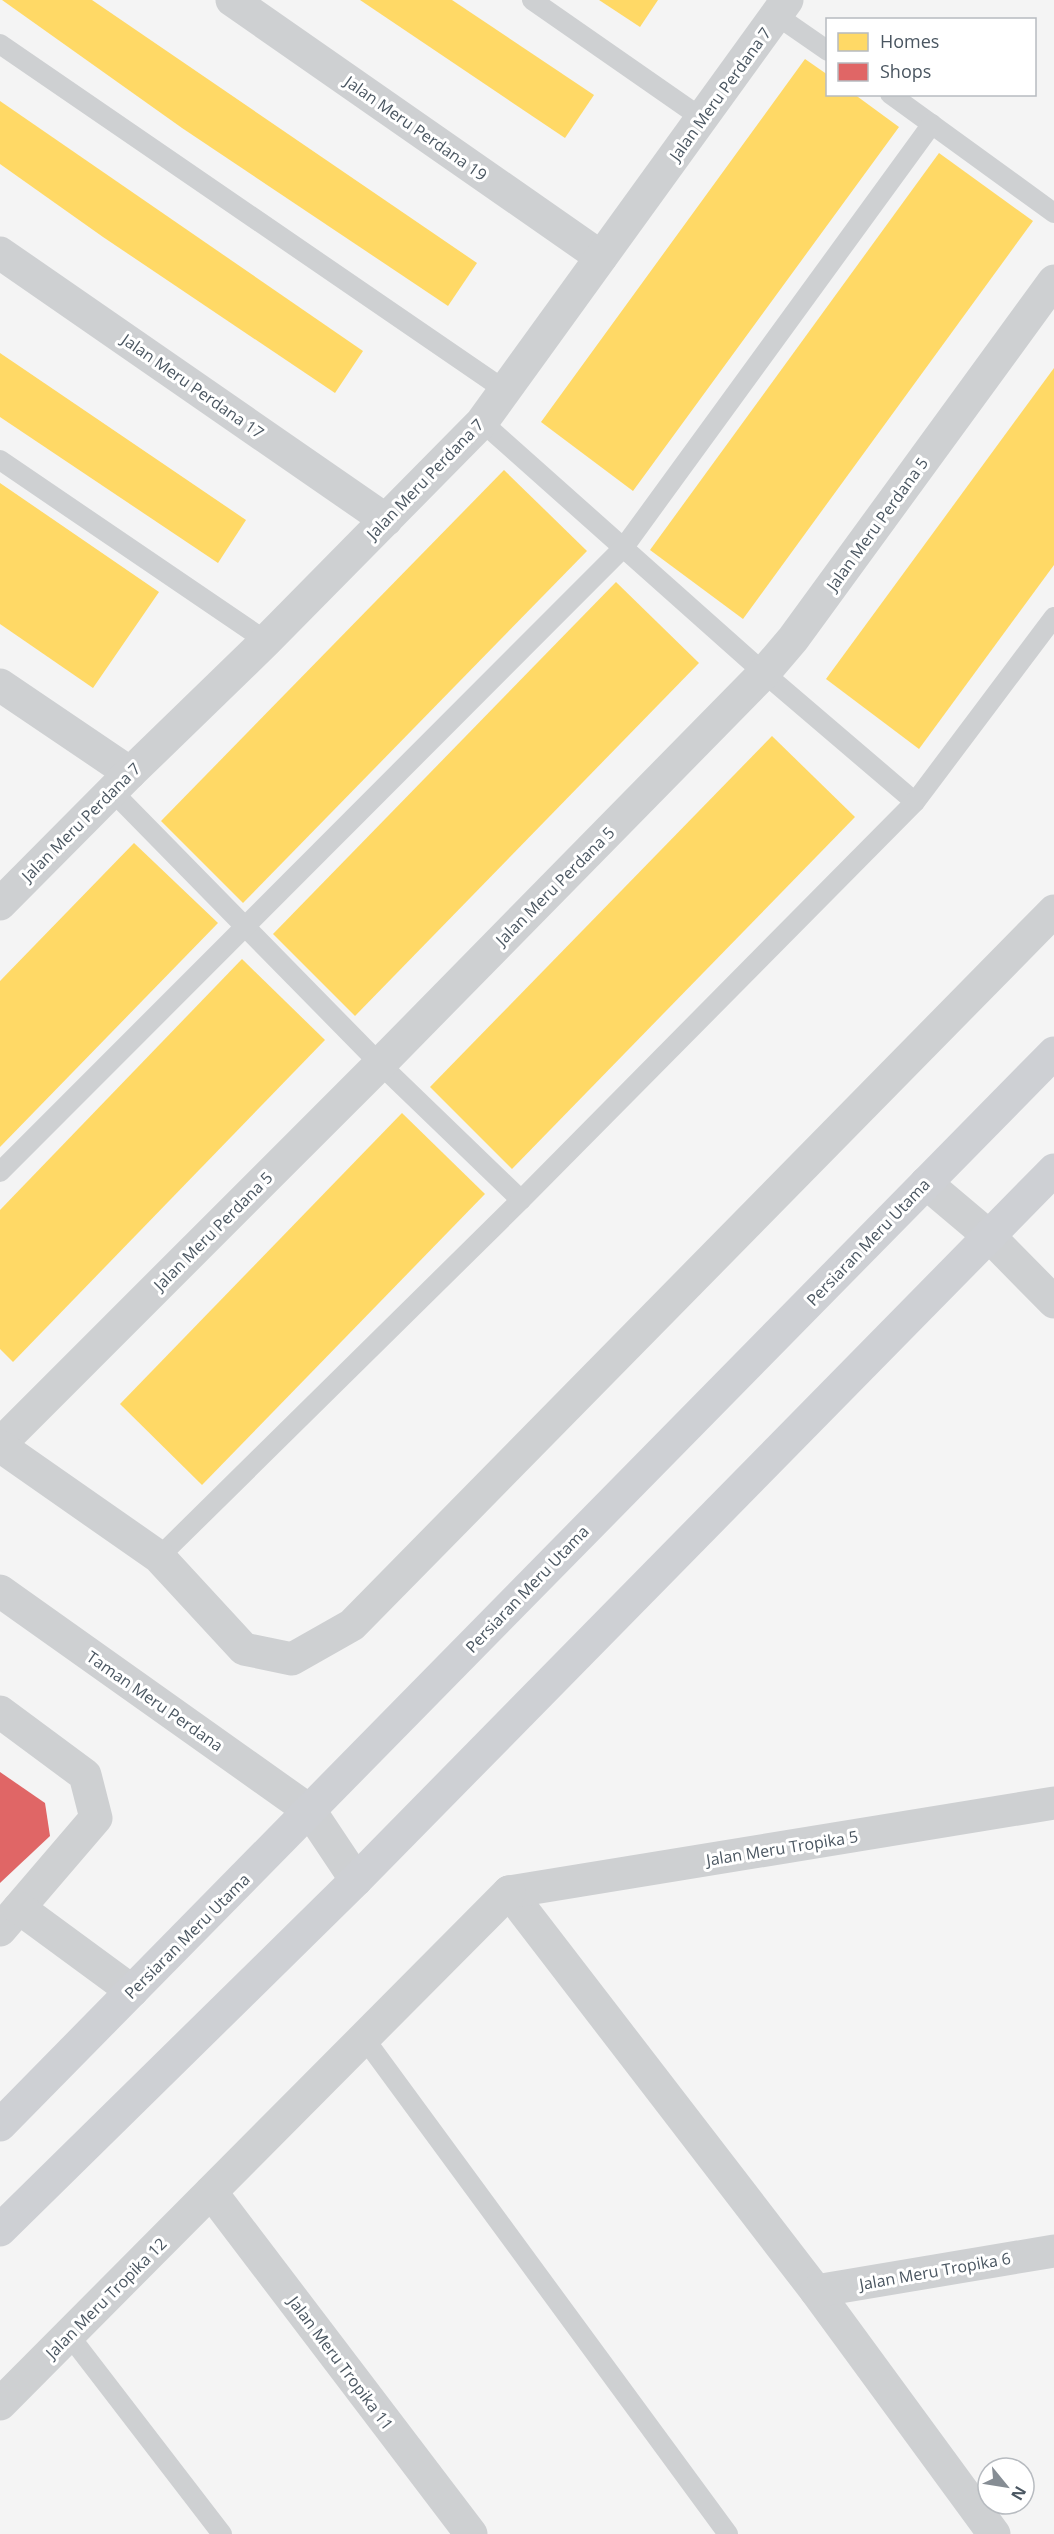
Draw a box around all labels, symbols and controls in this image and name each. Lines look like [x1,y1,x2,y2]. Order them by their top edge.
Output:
legend [826,18,1036,96]
street label: Jalan Meru Perdana 7 [663,23,776,167]
text: Homes [880,29,939,53]
text: Shops [880,59,931,83]
street label: Jalan Meru Perdana 19 [339,69,492,185]
street label: Jalan Meru Perdana 17 [116,327,269,443]
street label: Jalan Meru Perdana 7 [360,414,488,546]
street label: Jalan Meru Perdana 5 [820,453,933,597]
street label: Jalan Meru Perdana 7 [15,758,145,888]
street label: Jalan Meru Perdana 5 [489,822,619,952]
street label: Jalan Meru Perdana 5 [147,1167,277,1297]
street label: Persiaran Meru Utama [801,1174,935,1310]
street label: Persiaran Meru Utama [460,1521,594,1657]
street label: Taman Meru Perdana [82,1646,228,1756]
street label: Jalan Meru Tropika 5 [703,1825,859,1871]
street label: Persiaran Meru Utama [119,1868,255,2004]
street label: Jalan Meru Tropika 12 [39,2233,171,2365]
street label: Jalan Meru Tropika 6 [856,2247,1012,2295]
street label: Jalan Meru Tropika 11 [282,2290,399,2435]
north arrow [976,2456,1036,2516]
text: N [1006,2482,1032,2505]

